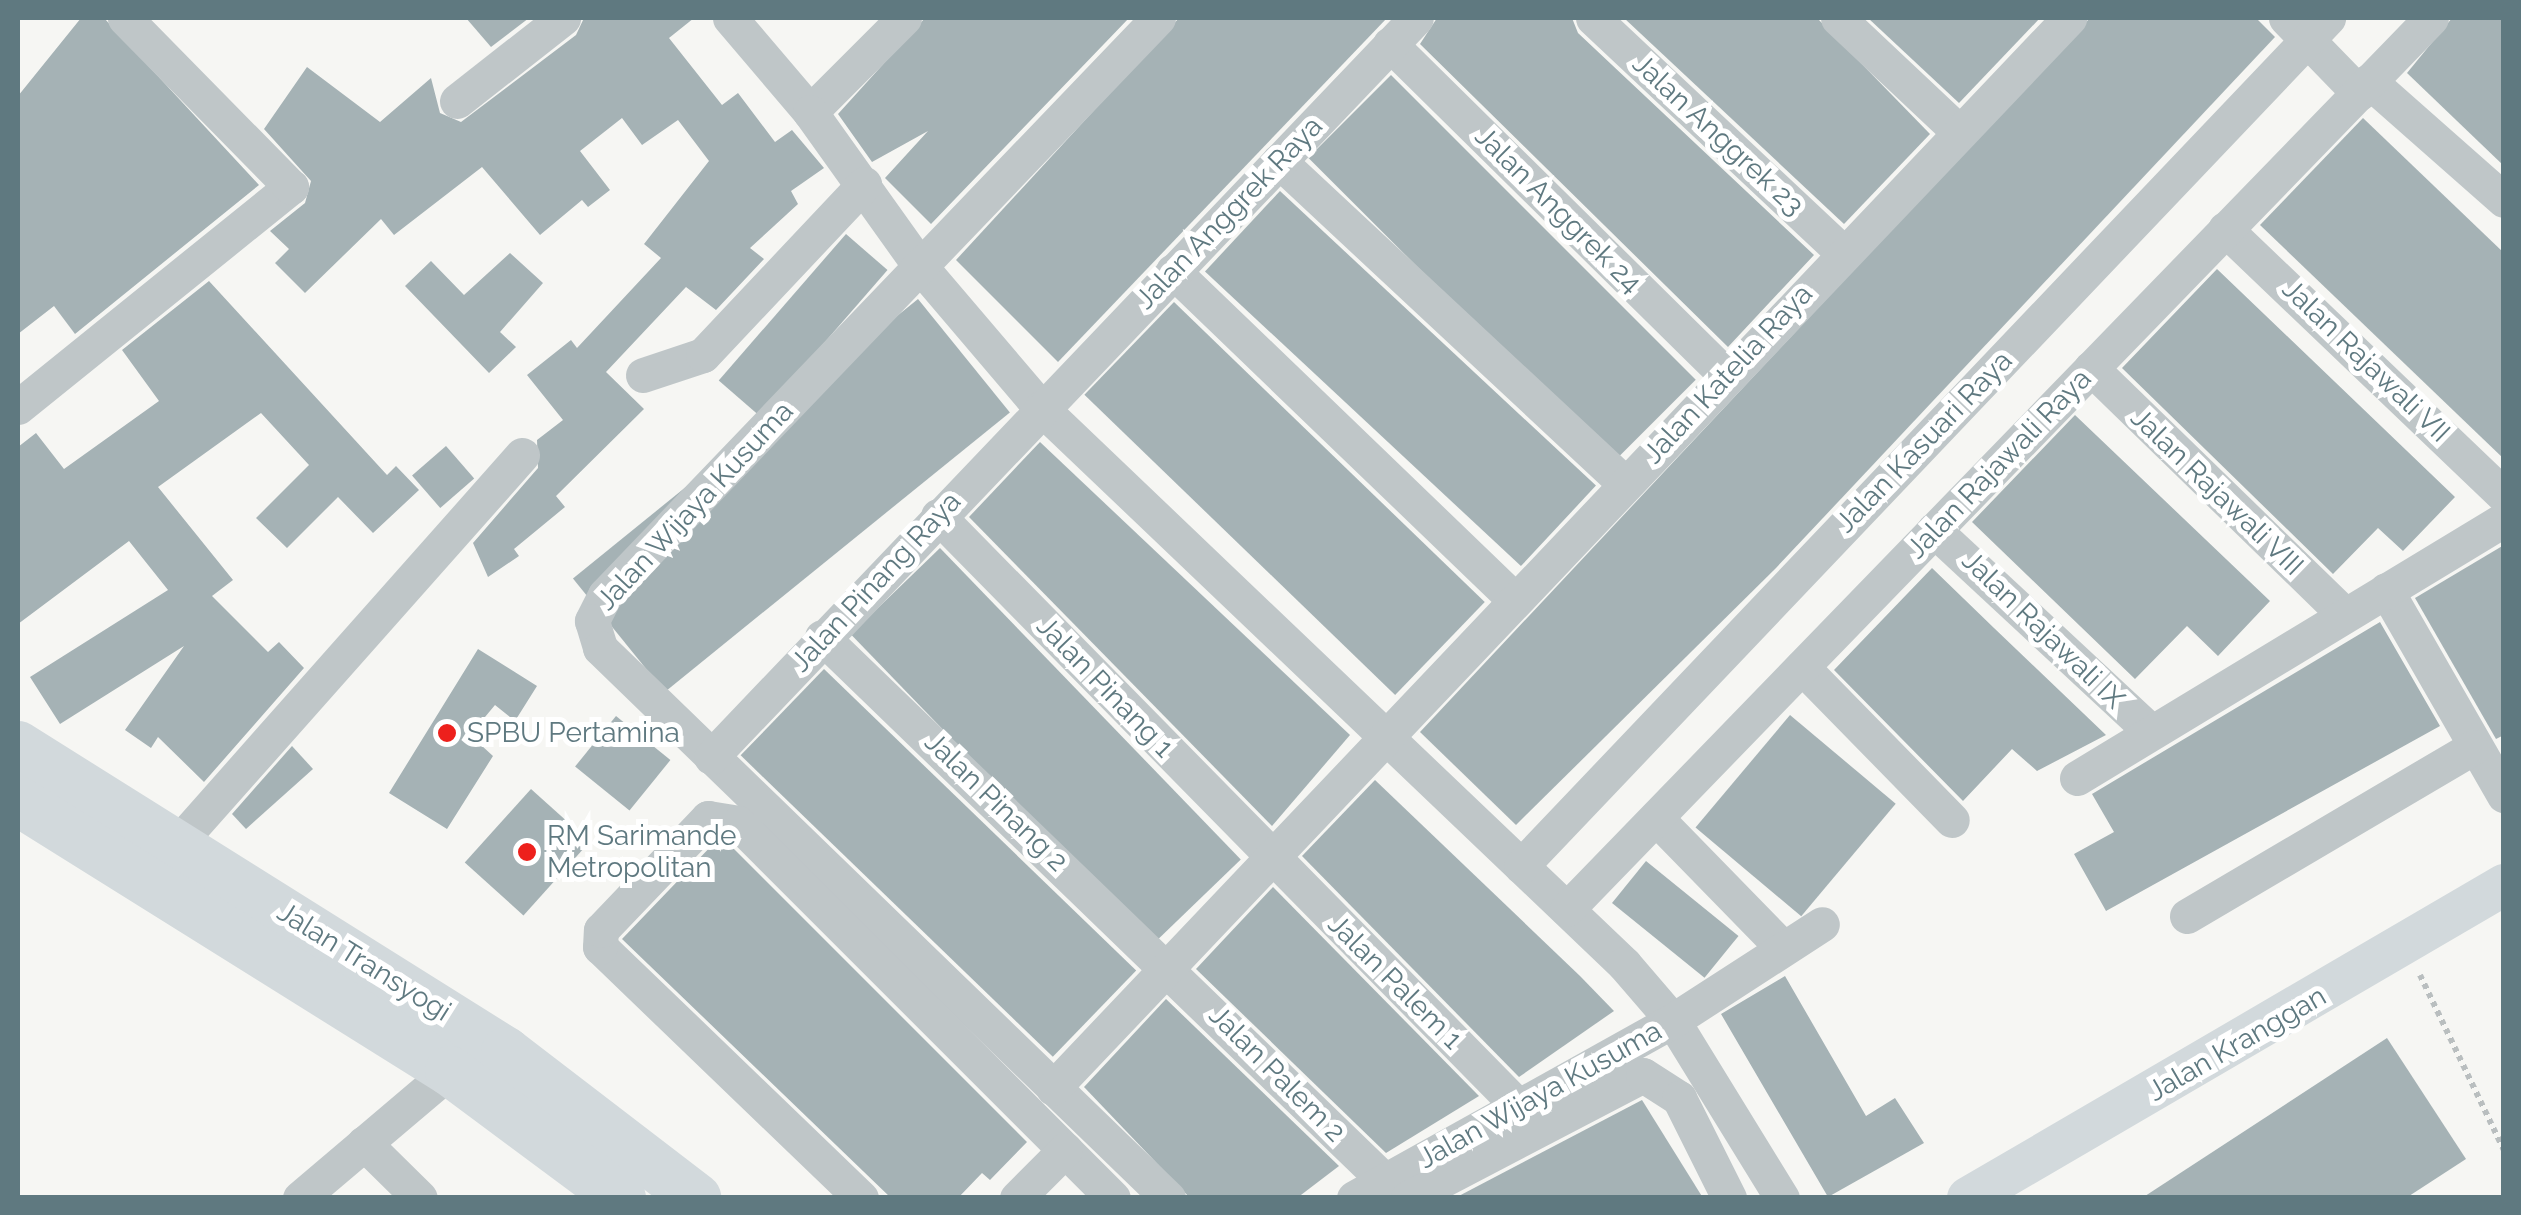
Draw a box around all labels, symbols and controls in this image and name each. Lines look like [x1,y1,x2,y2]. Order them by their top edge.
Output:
street label: Jalan Anggrek 23 [1625,47,1811,223]
street label: Jalan Anggrek Raya [1128,109,1330,317]
street label: Jalan Anggrek 24 [1468,120,1648,300]
street label: Jalan Rajawali VII [2275,272,2457,450]
street label: Jalan Katelia Raya [1636,277,1820,471]
street label: Jalan Kasuari Raya [1829,344,2019,540]
street label: Jalan Rajawali Raya [1900,362,2098,566]
street label: Jalan Wijaya Kusuma [589,394,801,618]
street label: Jalan Rajawali VIII [2123,401,2311,583]
street label: Jalan Pinang Raya [784,485,968,679]
street label: Jalan Rajawali IX [1955,544,2131,716]
street label: Jalan Pinang 1 [1029,610,1181,764]
place label: SPBU Pertamina [467,716,680,750]
marker: SPBU Pertamina [436,722,458,744]
street label: Jalan Pinang 2 [918,726,1074,878]
place label: RM Sarimande Metropolitan [547,819,736,885]
marker: RM Sarimande Metropolitan [516,841,538,863]
street label: Jalan Transyogi [271,895,457,1029]
street label: Jalan Palem 1 [1321,908,1469,1056]
street label: Jalan Kranggan [2142,979,2332,1109]
street label: Jalan Palem 2 [1202,999,1352,1149]
street label: Jalan Wijaya Kusuma [1412,1014,1668,1176]

